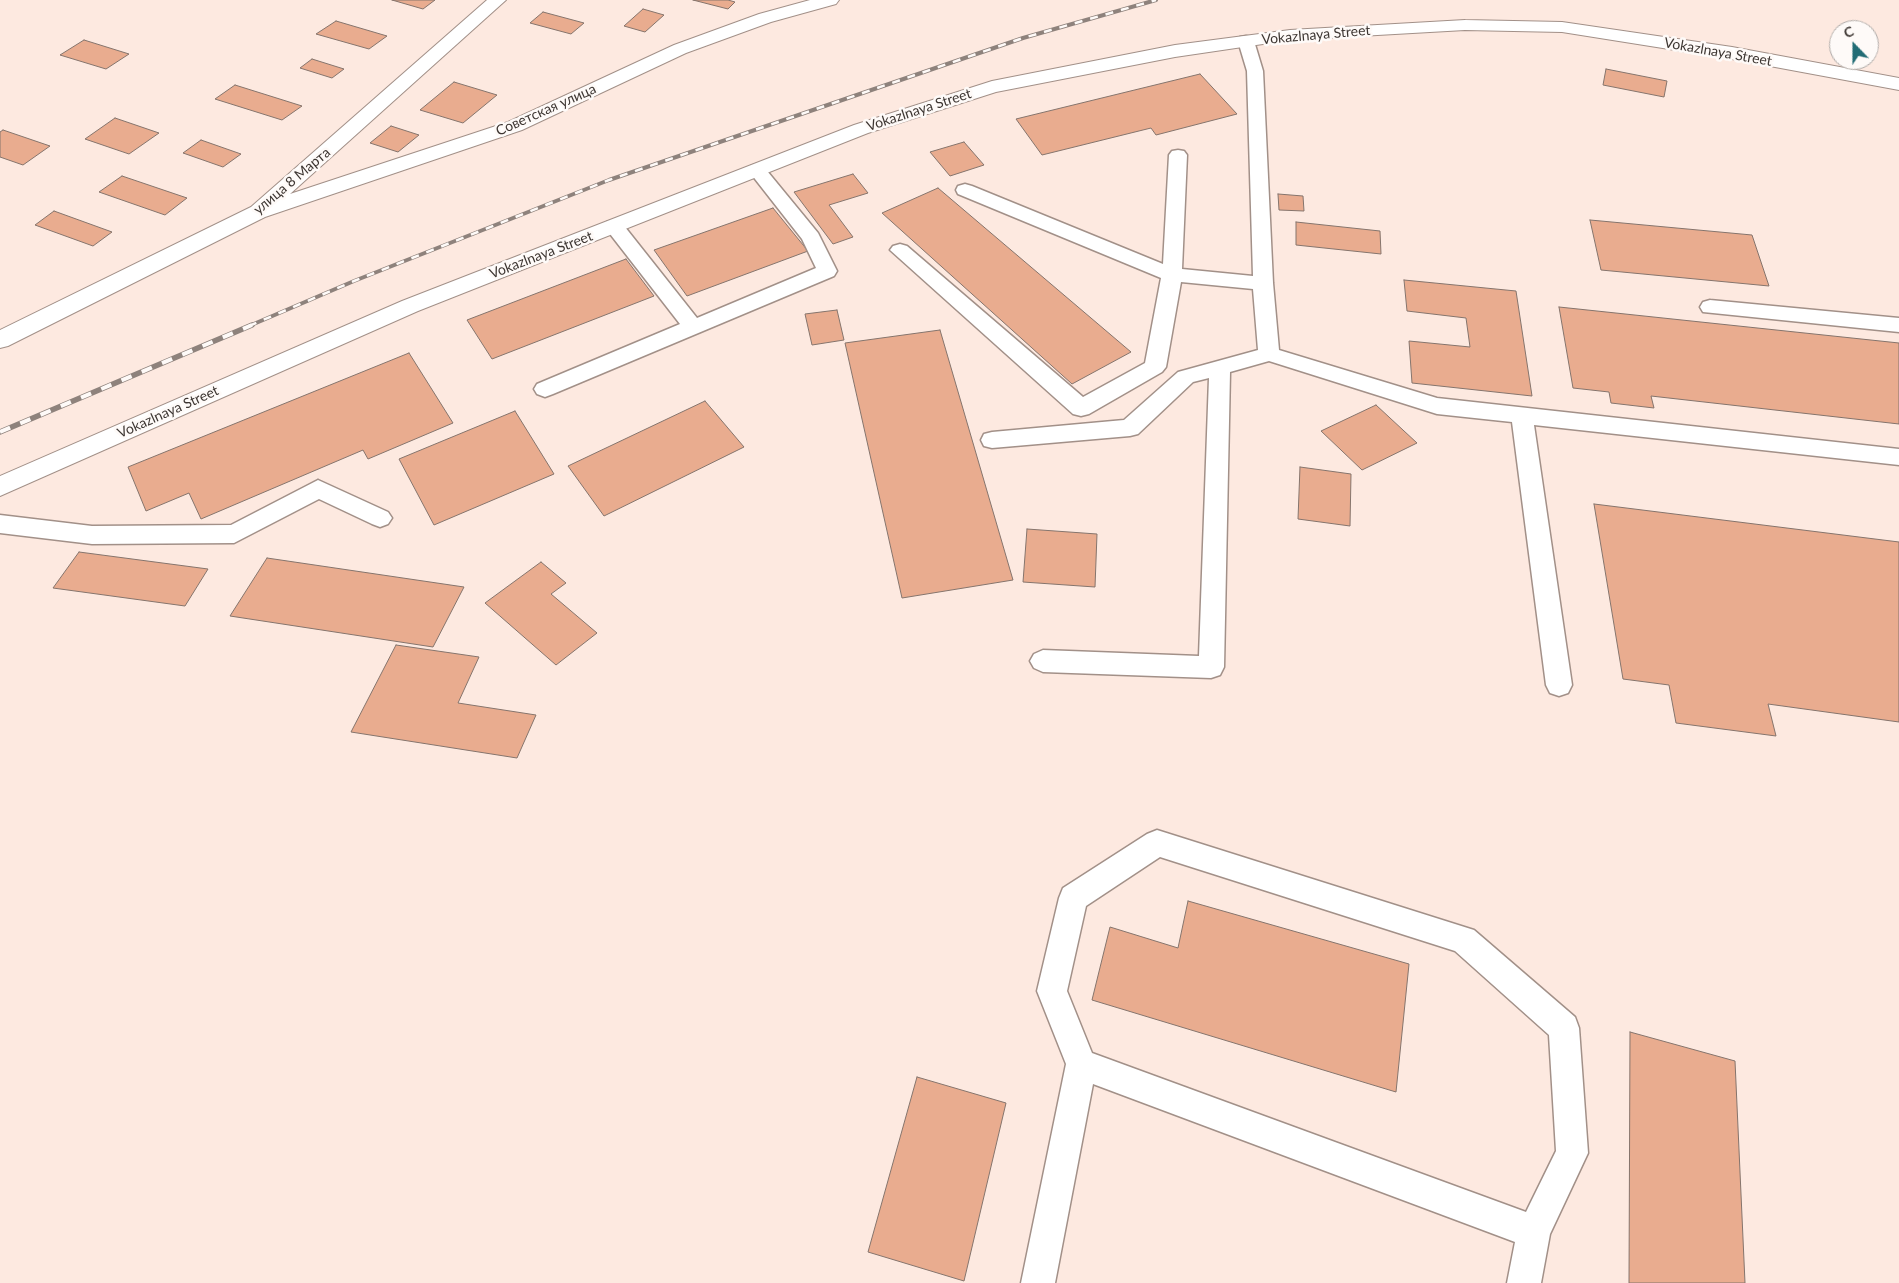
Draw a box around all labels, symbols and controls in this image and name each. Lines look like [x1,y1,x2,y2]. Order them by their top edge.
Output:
north arrow [1829,20,1879,70]
street label: Vokazlnaya Street [1261,22,1371,48]
text: С [1841,22,1856,41]
street label: Vokazlnaya Street [1663,34,1773,70]
street label: Советская улица [493,80,599,140]
street label: Vokazlnaya Street [864,85,974,135]
street label: улица 8 Марта [250,144,334,218]
street label: Vokazlnaya Street [487,228,595,282]
street label: Vokazlnaya Street [115,382,221,442]

